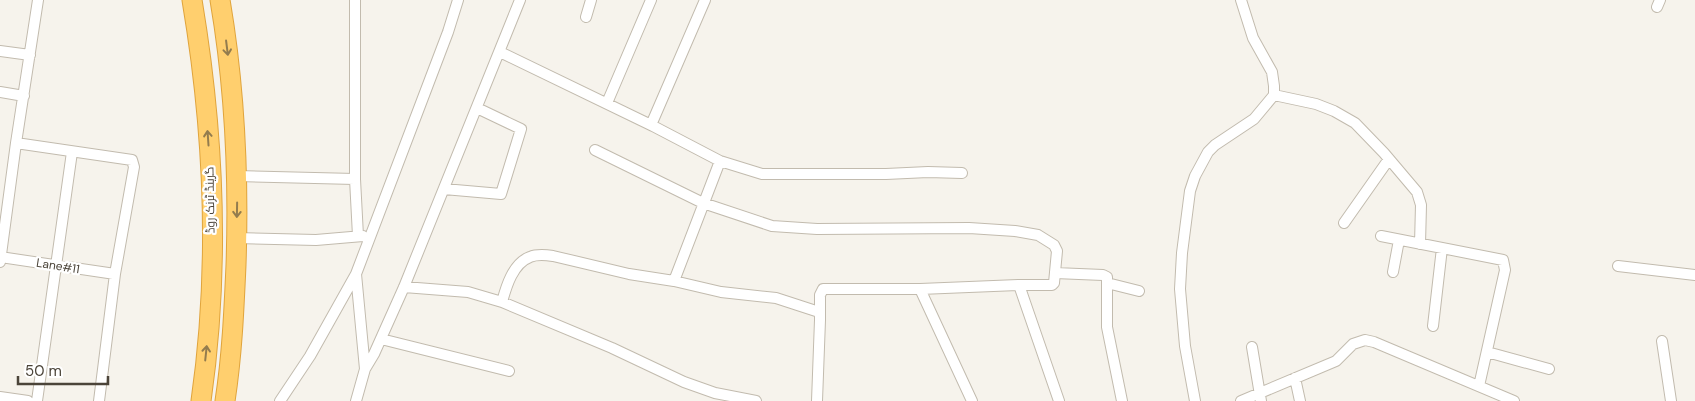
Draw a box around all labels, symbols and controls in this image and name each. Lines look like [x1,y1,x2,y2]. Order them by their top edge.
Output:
one-way arrow [222,40,232,56]
one-way arrow [203,130,212,146]
street label: گرینڈ ٹرنک روڈ [201,167,219,233]
one-way arrow [232,202,242,218]
street label: Lane#11 [35,255,81,277]
one-way arrow [201,345,211,361]
scale bar [18,354,108,386]
text: 50 m [25,361,62,381]

